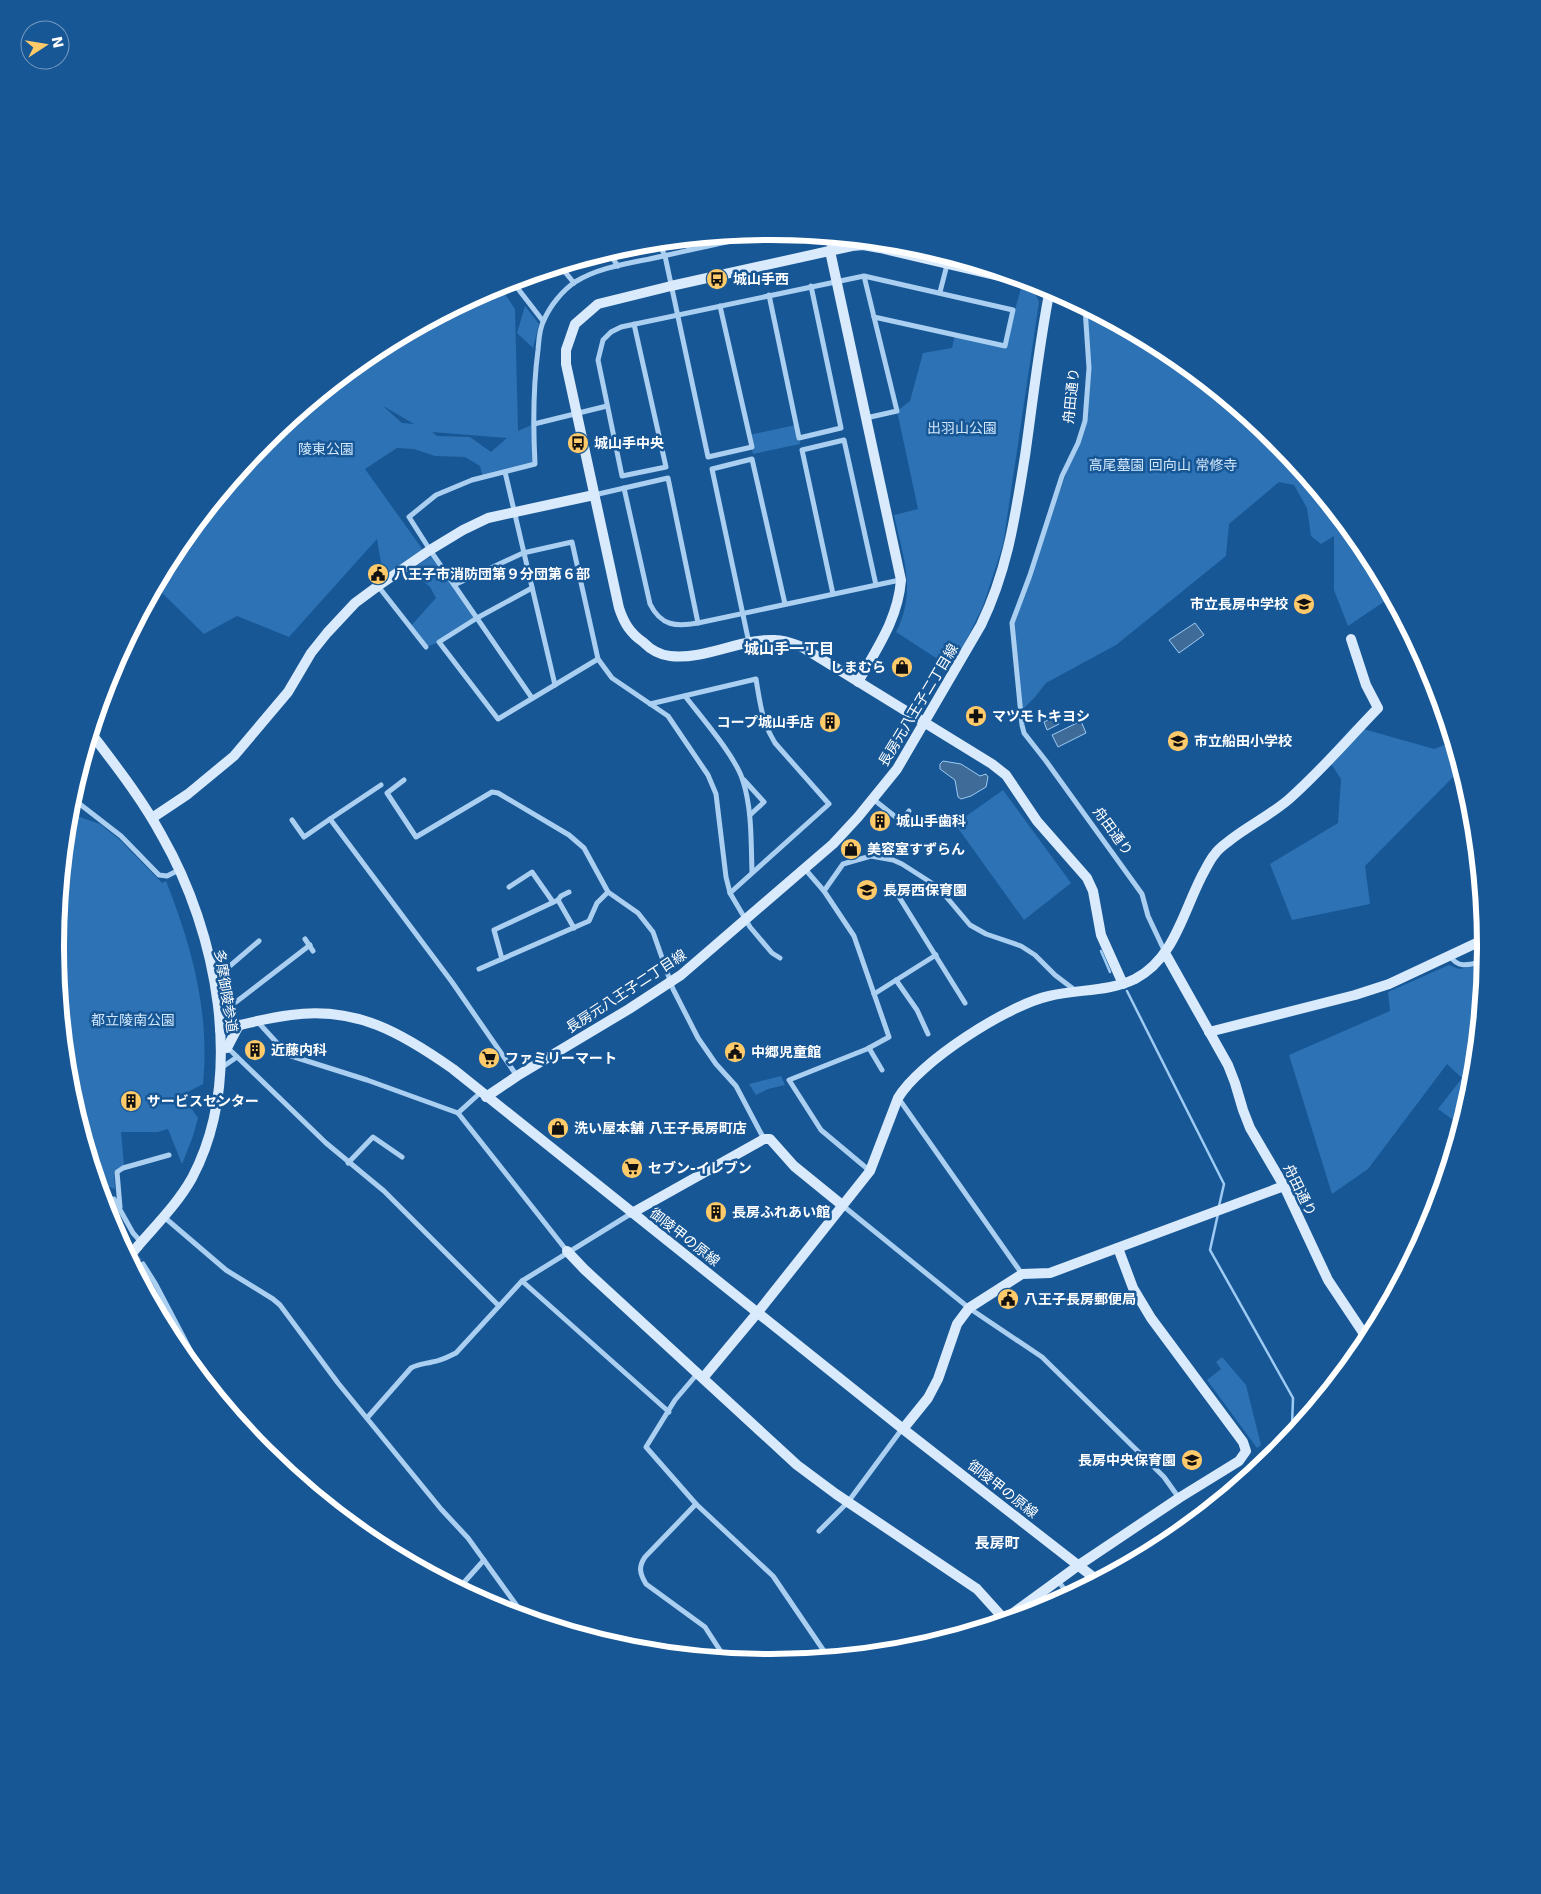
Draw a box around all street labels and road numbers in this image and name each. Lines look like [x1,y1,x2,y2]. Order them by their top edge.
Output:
street label: 舟田通り [1060,367,1082,425]
street label: 長房元八王子二丁目線 [875,641,961,769]
street label: 舟田通り [1090,804,1136,858]
street label: 長房元八王子二丁目線 [563,946,689,1036]
street label: 多摩御陵参道 [212,948,240,1034]
street label: 舟田通り [1281,1161,1319,1219]
street label: 御陵甲の原線 [647,1205,723,1269]
street label: 御陵甲の原線 [965,1457,1041,1521]

